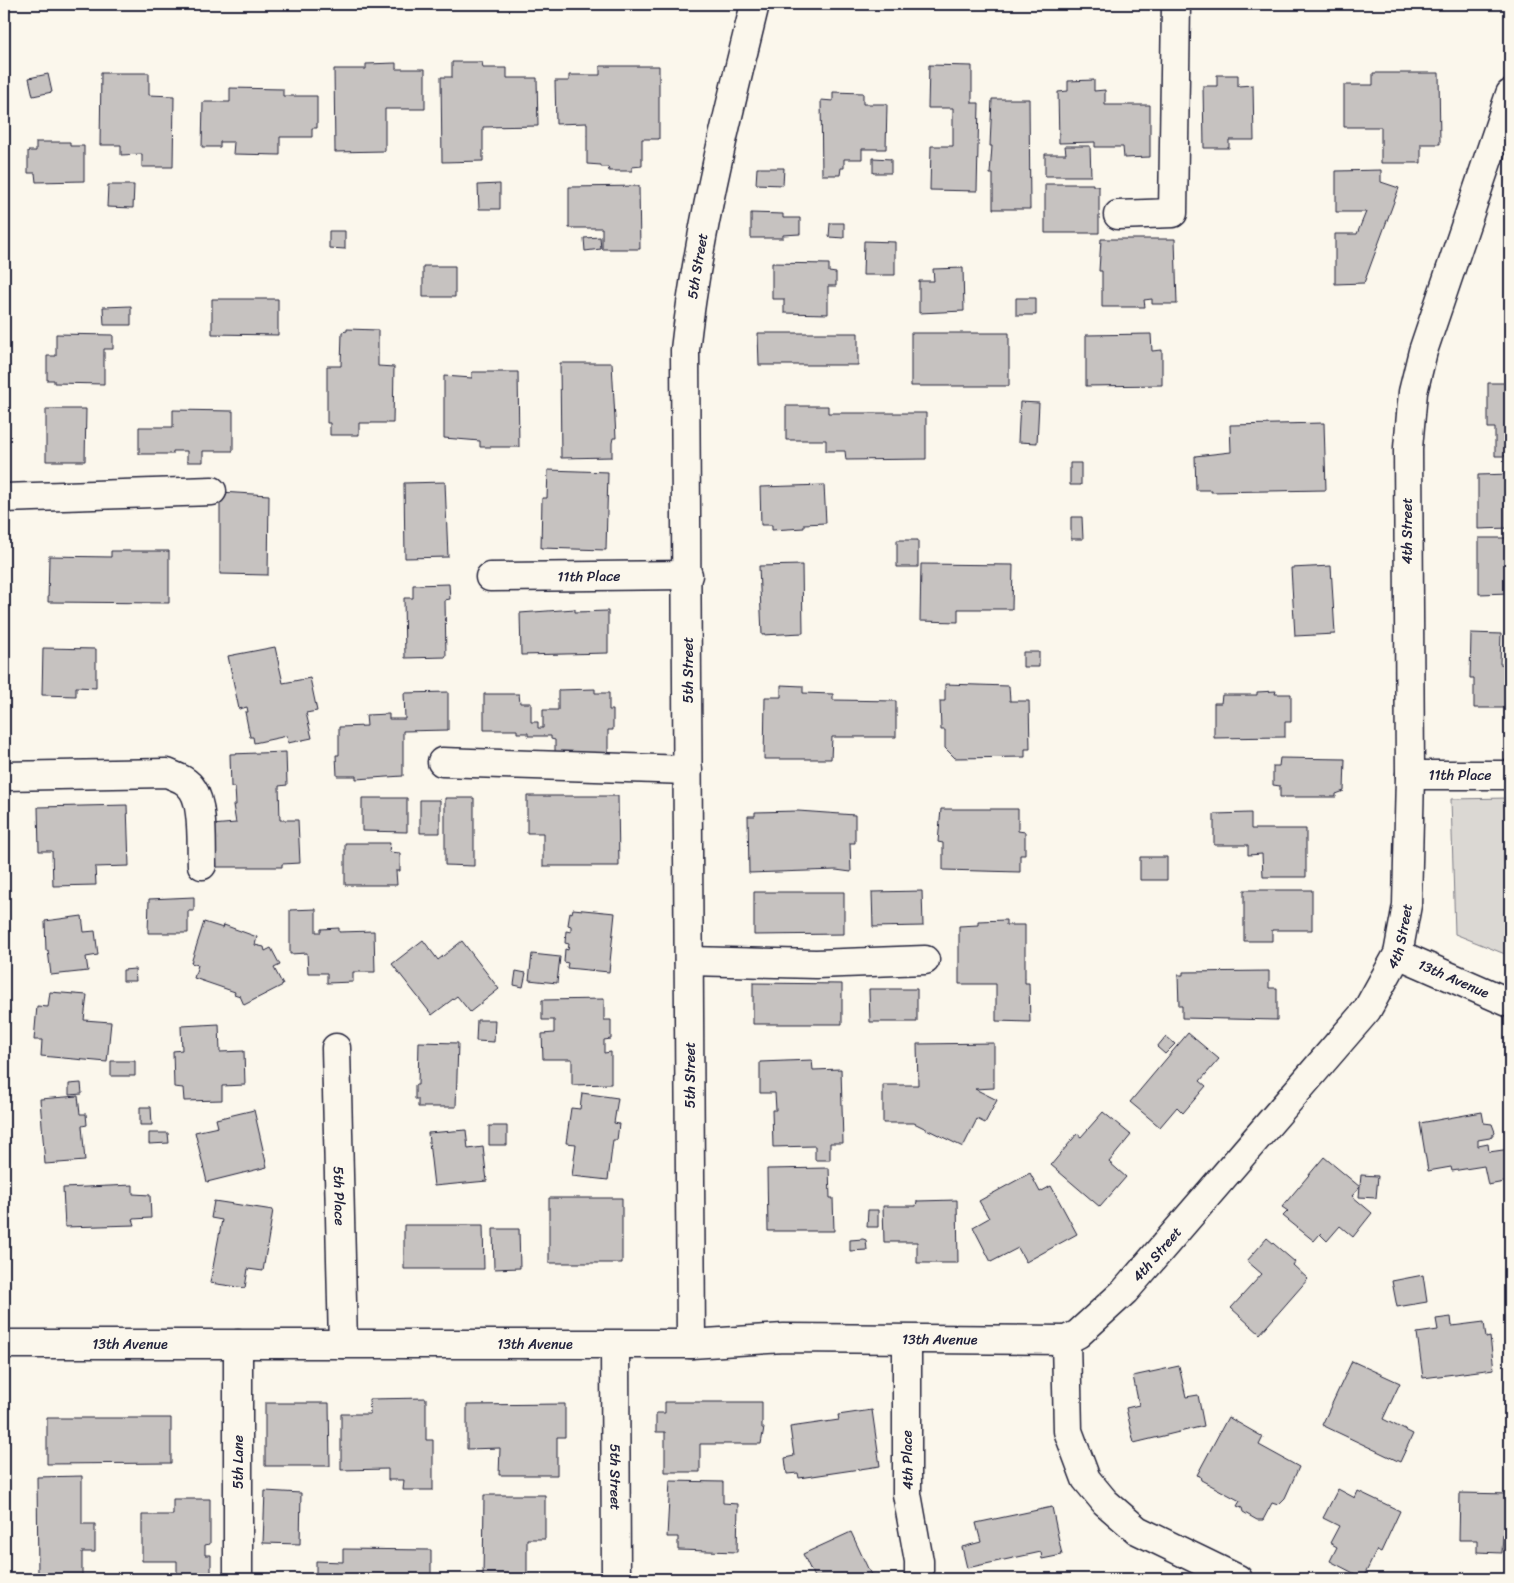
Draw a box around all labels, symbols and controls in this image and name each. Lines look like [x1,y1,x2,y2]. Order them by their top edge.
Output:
street label: 5th Street [680,231,716,301]
street label: 4th Street [1395,498,1420,564]
street label: 11th Place [557,564,621,589]
street label: 5th Street [676,637,701,703]
street label: 11th Place [1429,763,1491,788]
street label: 4th Street [1380,902,1420,974]
street label: 13th Avenue [1414,952,1494,1006]
street label: 5th Street [678,1042,703,1108]
street label: 5th Place [326,1166,352,1226]
street label: 4th Street [1126,1221,1188,1288]
street label: 13th Avenue [902,1327,978,1352]
street label: 13th Avenue [92,1332,168,1357]
street label: 13th Avenue [497,1332,573,1357]
street label: 4th Place [894,1430,921,1490]
street label: 5th Lane [226,1435,251,1489]
street label: 5th Street [602,1444,628,1510]

